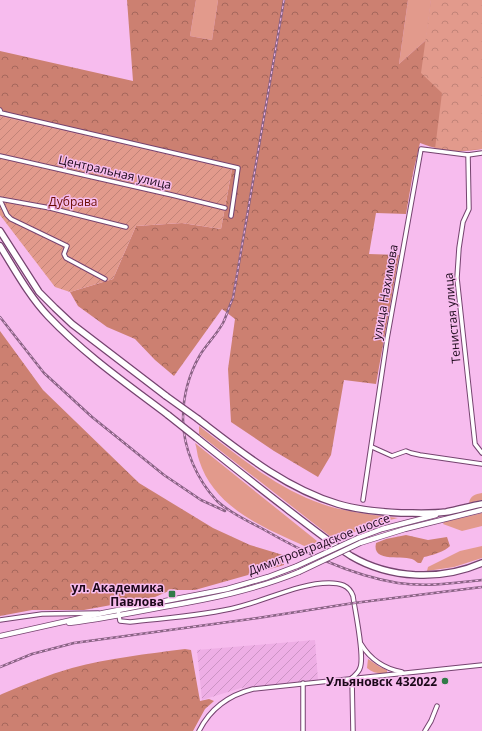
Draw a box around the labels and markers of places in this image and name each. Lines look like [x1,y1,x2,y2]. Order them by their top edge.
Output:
place label: ул. Академика Павлова [71,579,164,610]
marker: ул. Академика Павлова [167,589,177,599]
place label: Ульяновск 432022 [326,673,437,690]
marker: Ульяновск 432022 [440,676,450,686]

